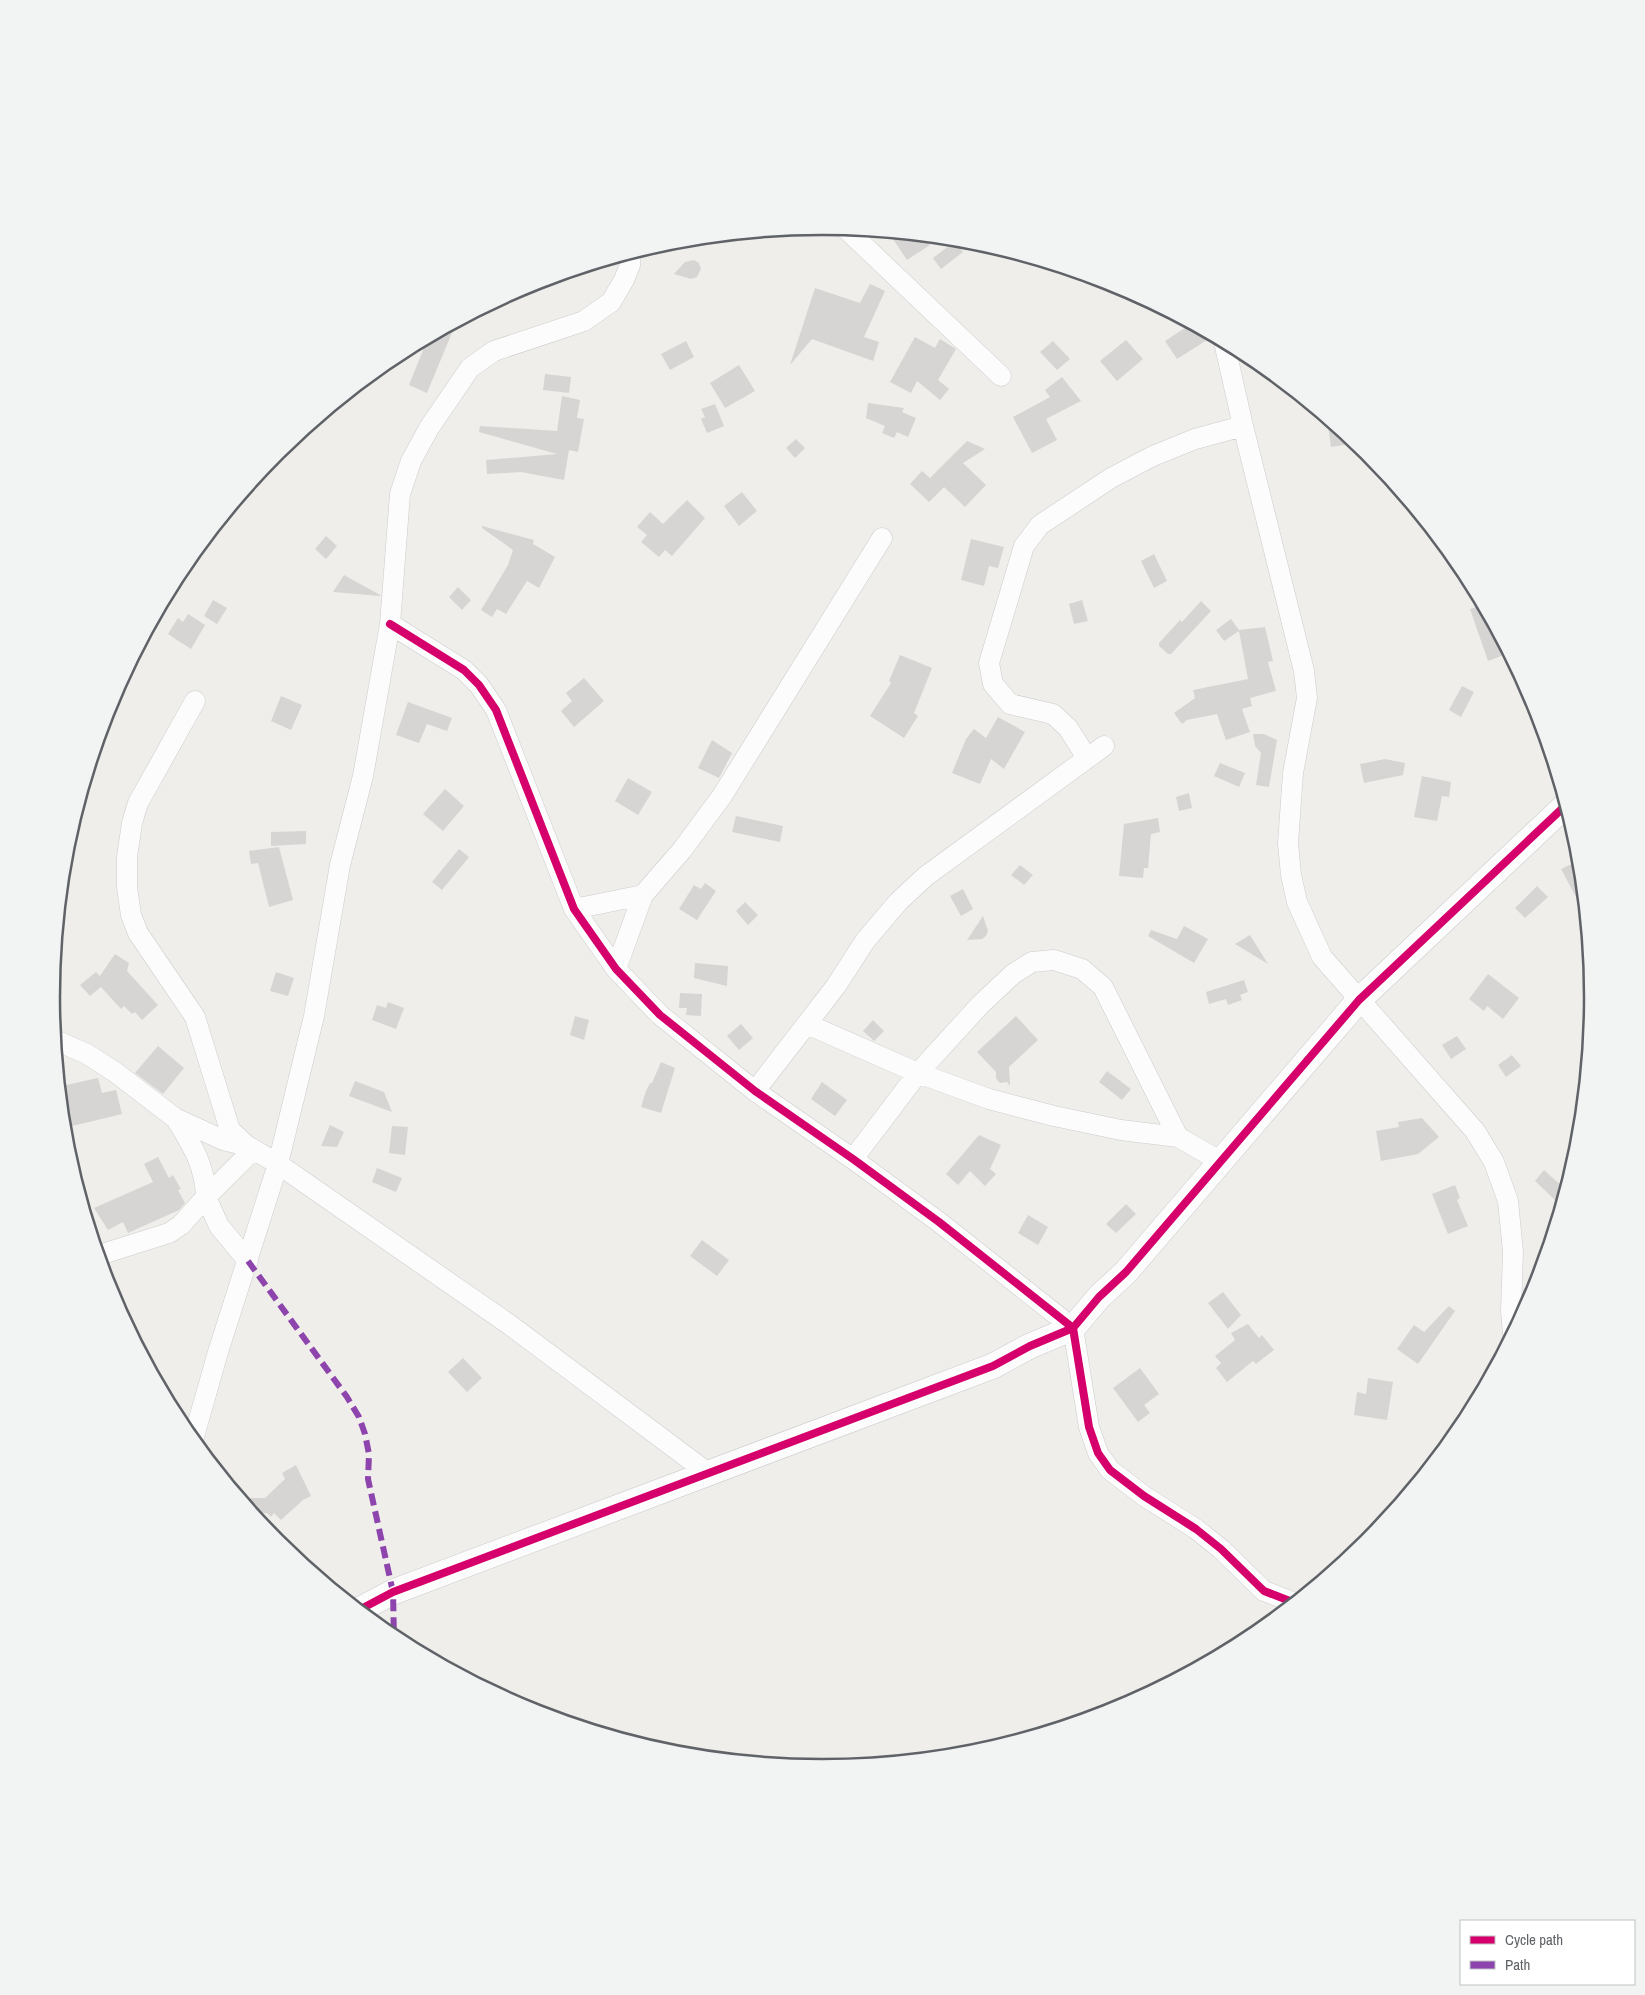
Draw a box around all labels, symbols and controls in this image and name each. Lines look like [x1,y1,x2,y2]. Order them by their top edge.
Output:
legend [1460,1920,1635,1985]
text: Cycle path [1505,1929,1563,1950]
text: Path [1505,1954,1530,1975]

